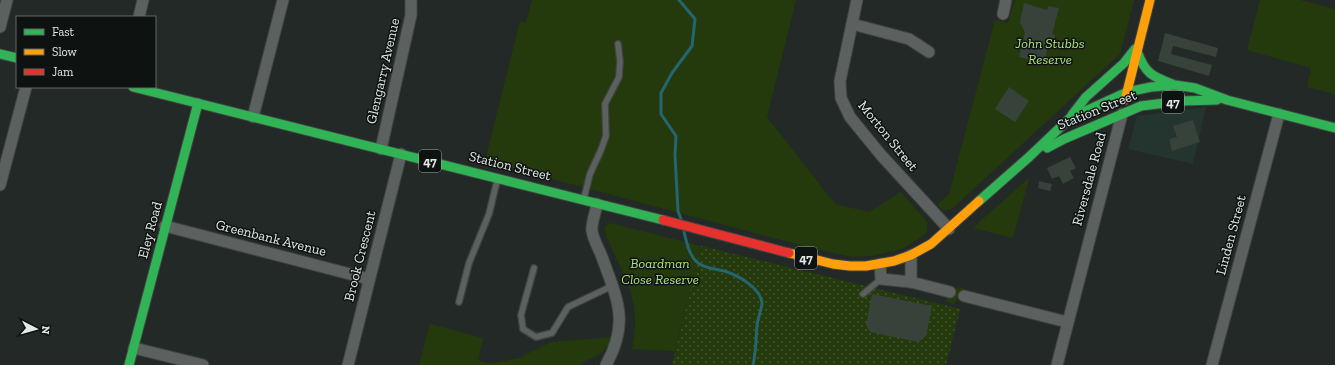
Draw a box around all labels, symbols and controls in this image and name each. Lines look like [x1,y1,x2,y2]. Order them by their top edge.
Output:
legend [16,16,156,88]
street label: Glengarry Avenue [363,16,404,126]
text: Fast [52,25,75,39]
park label: John Stubbs Reserve [1014,35,1085,68]
text: Slow [52,45,78,59]
text: Jam [52,65,74,79]
street label: Station Street [1055,86,1140,134]
road number: 47 [1162,91,1184,113]
street label: Morton Street [854,97,922,175]
street label: Riversdale Road [1068,130,1110,228]
street label: Station Street [467,148,553,185]
road number: 47 [419,150,441,172]
street label: Linden Street [1212,192,1250,277]
street label: Eley Road [134,199,166,260]
street label: Brook Crescent [340,208,380,303]
street label: Greenbank Avenue [214,216,328,260]
road number: 47 [795,247,817,269]
park label: Boardman Close Reserve [621,255,699,288]
north arrow [16,309,56,349]
text: N [38,325,52,335]

